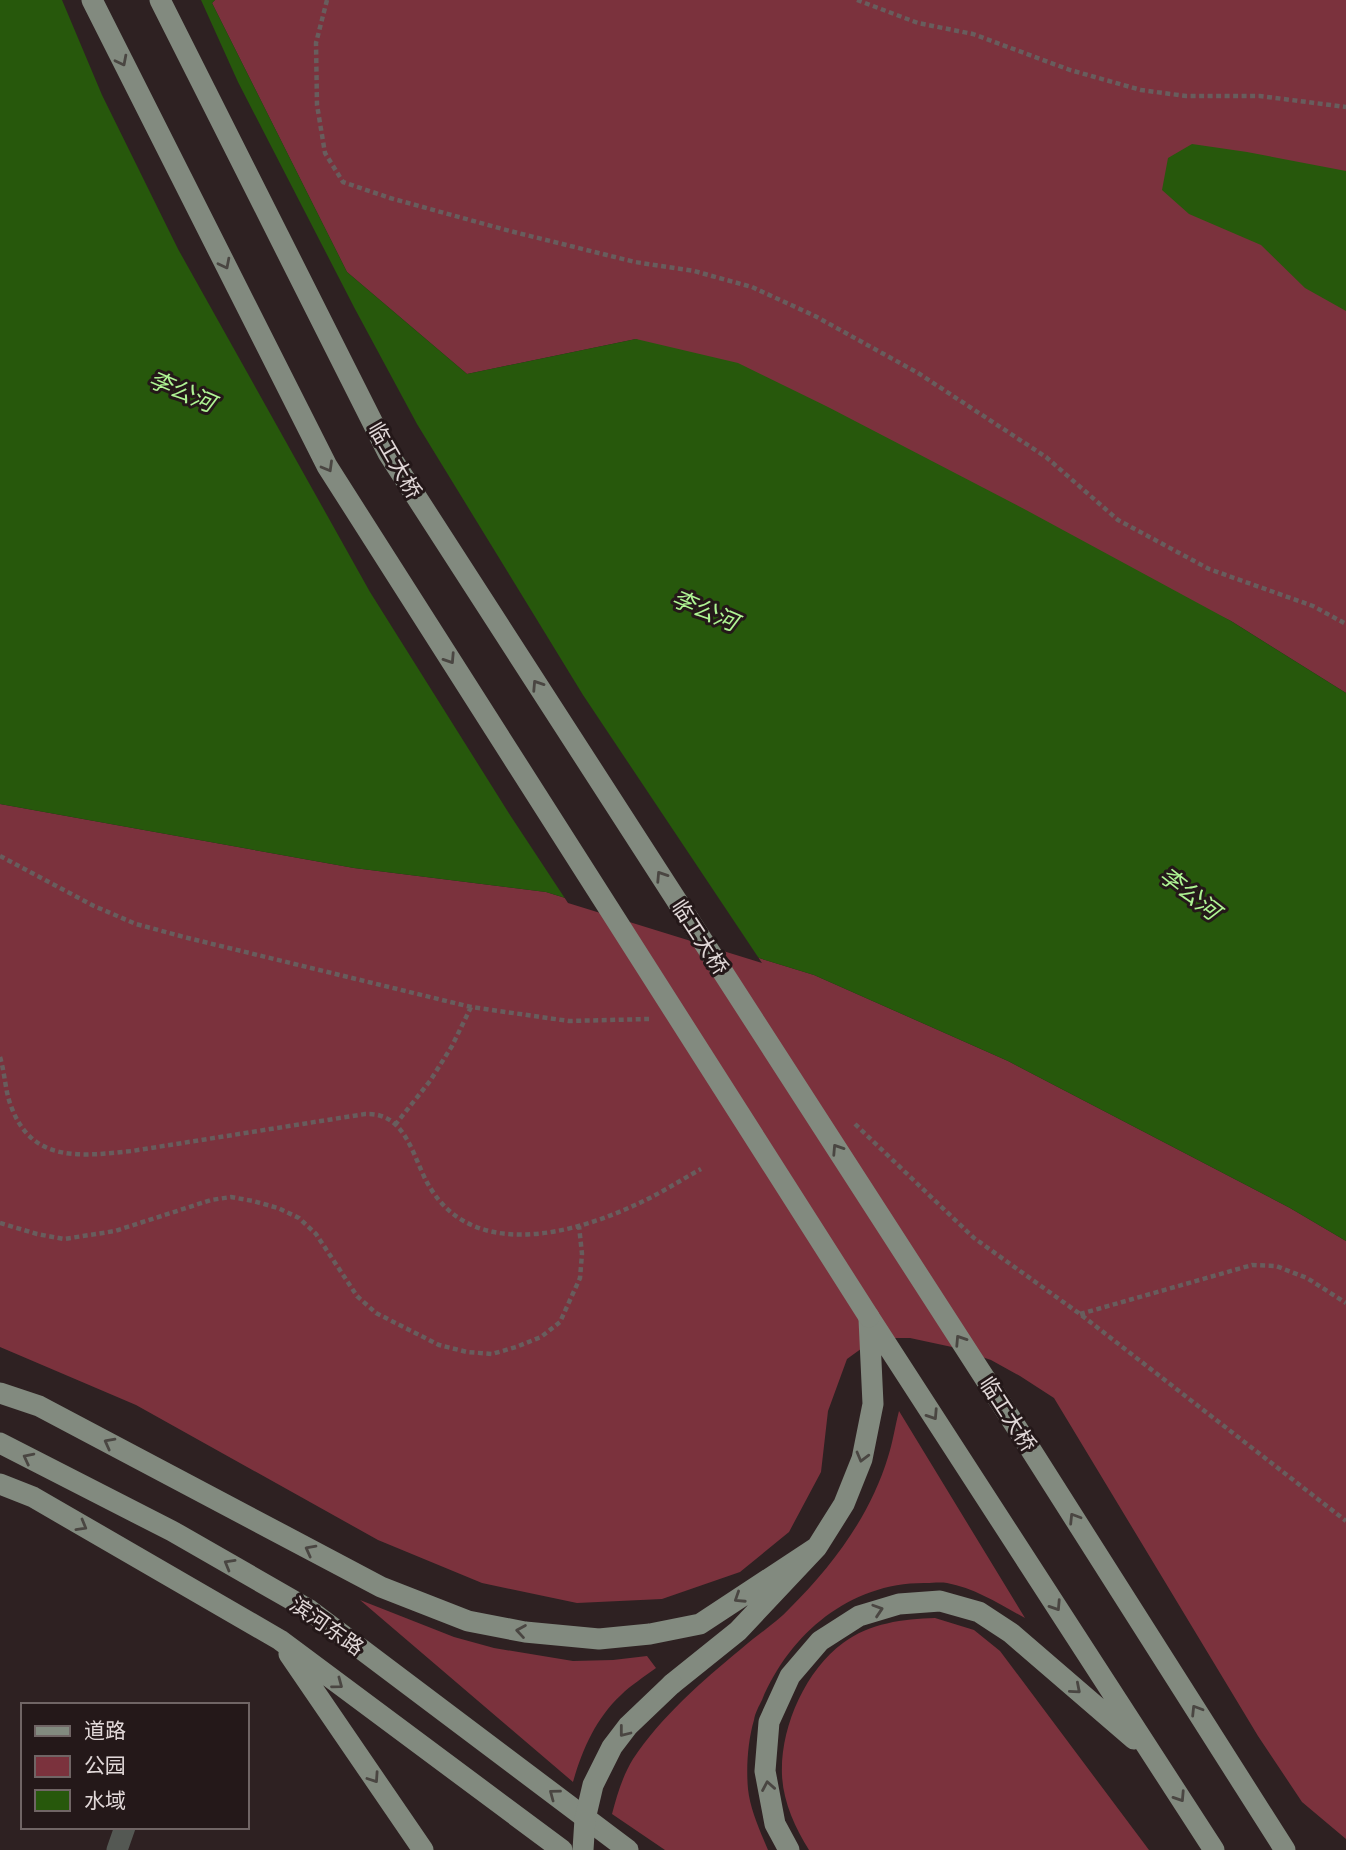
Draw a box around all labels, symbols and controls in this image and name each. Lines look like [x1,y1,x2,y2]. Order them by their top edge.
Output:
one-way arrow [114,54,128,66]
one-way arrow [216,257,230,269]
water label: 李公河 [145,365,223,418]
street label: 临工大桥 [363,417,427,503]
one-way arrow [320,459,333,472]
water label: 李公河 [668,584,746,637]
one-way arrow [441,651,454,664]
one-way arrow [533,679,546,692]
water label: 李公河 [1155,861,1229,927]
one-way arrow [656,870,669,883]
street label: 临工大桥 [667,895,733,979]
one-way arrow [832,1144,845,1157]
one-way arrow [956,1335,969,1348]
street label: 临工大桥 [975,1372,1041,1456]
one-way arrow [924,1407,937,1420]
one-way arrow [104,1438,116,1452]
one-way arrow [855,1451,870,1463]
one-way arrow [23,1452,35,1466]
one-way arrow [1069,1512,1082,1525]
one-way arrow [75,1518,88,1531]
one-way arrow [305,1544,318,1558]
one-way arrow [224,1559,236,1572]
one-way arrow [734,1590,747,1602]
street label: 滨河东路 [285,1592,369,1660]
one-way arrow [1048,1599,1061,1612]
one-way arrow [871,1604,884,1618]
one-way arrow [516,1624,527,1639]
one-way arrow [330,1675,343,1688]
one-way arrow [1068,1681,1081,1693]
legend [21,1703,248,1829]
one-way arrow [1191,1704,1204,1717]
text: 道路 [84,1718,126,1743]
one-way arrow [619,1724,632,1737]
text: 公园 [84,1753,126,1778]
one-way arrow [366,1770,378,1783]
one-way arrow [761,1780,776,1792]
text: 水域 [84,1788,126,1813]
one-way arrow [549,1790,562,1803]
one-way arrow [1171,1790,1184,1803]

